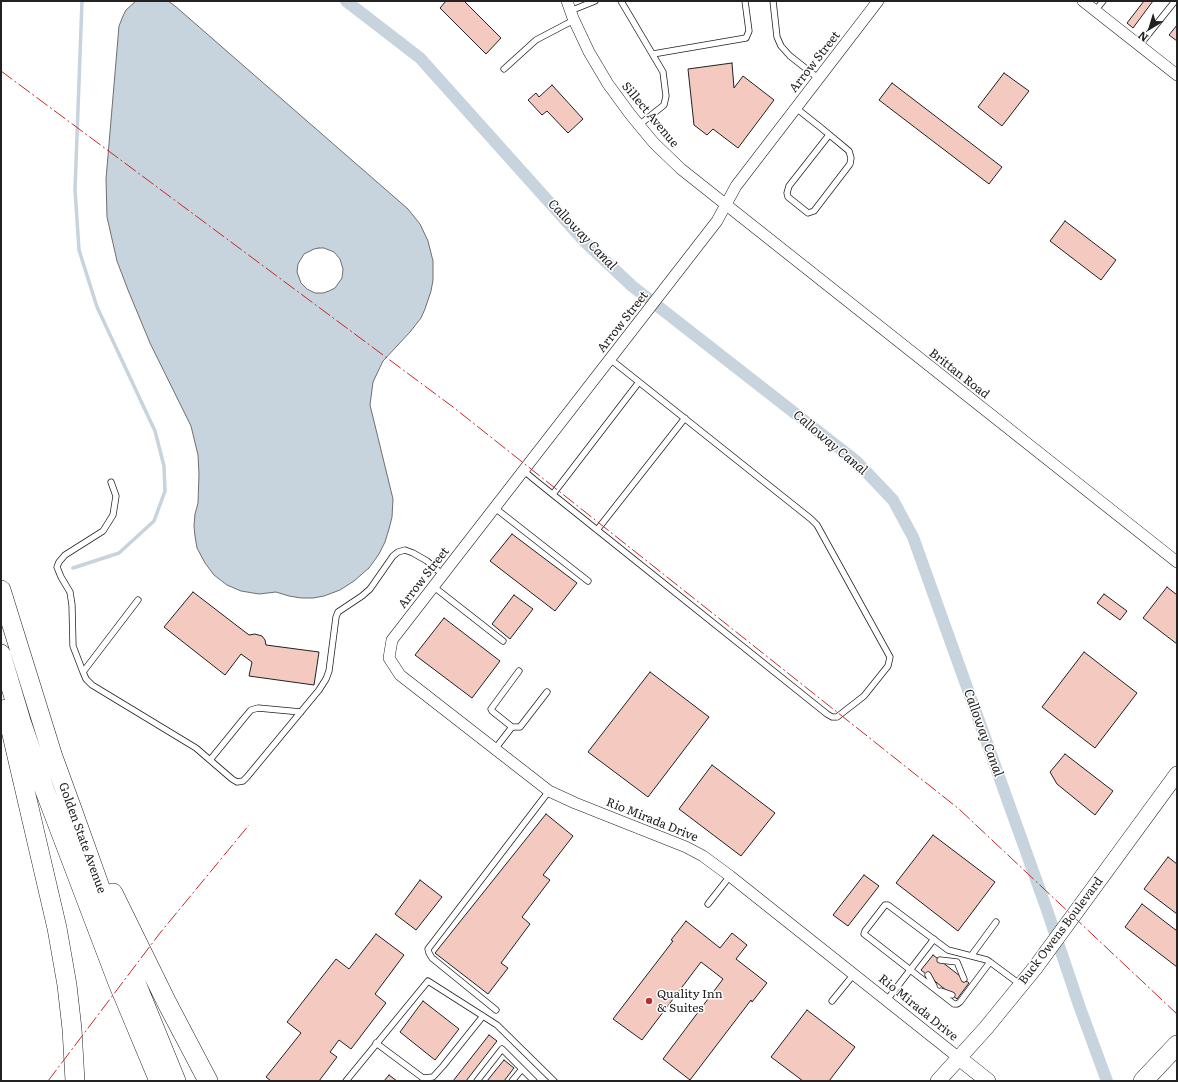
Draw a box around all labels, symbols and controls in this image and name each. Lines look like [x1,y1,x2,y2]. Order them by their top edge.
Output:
north arrow [1130,8,1170,48]
street label: Arrow Street [787,28,843,96]
text: N [1134,28,1151,47]
street label: Sillect Avenue [619,79,681,151]
water label: Calloway Canal [544,196,620,274]
street label: Arrow Street [595,288,651,356]
street label: Brittan Road [926,346,992,402]
water label: Calloway Canal [790,407,870,479]
street label: Arrow Street [396,544,452,612]
water label: Calloway Canal [960,687,1006,779]
street label: Golden State Avenue [55,781,109,895]
street label: Rio Mirada Drive [604,795,700,845]
street label: Buck Owens Boulevard [1016,874,1106,988]
street label: Rio Mirada Drive [875,972,961,1044]
place label: Quality Inn & Suites [657,987,723,1015]
marker: Quality Inn & Suites [644,996,654,1006]

